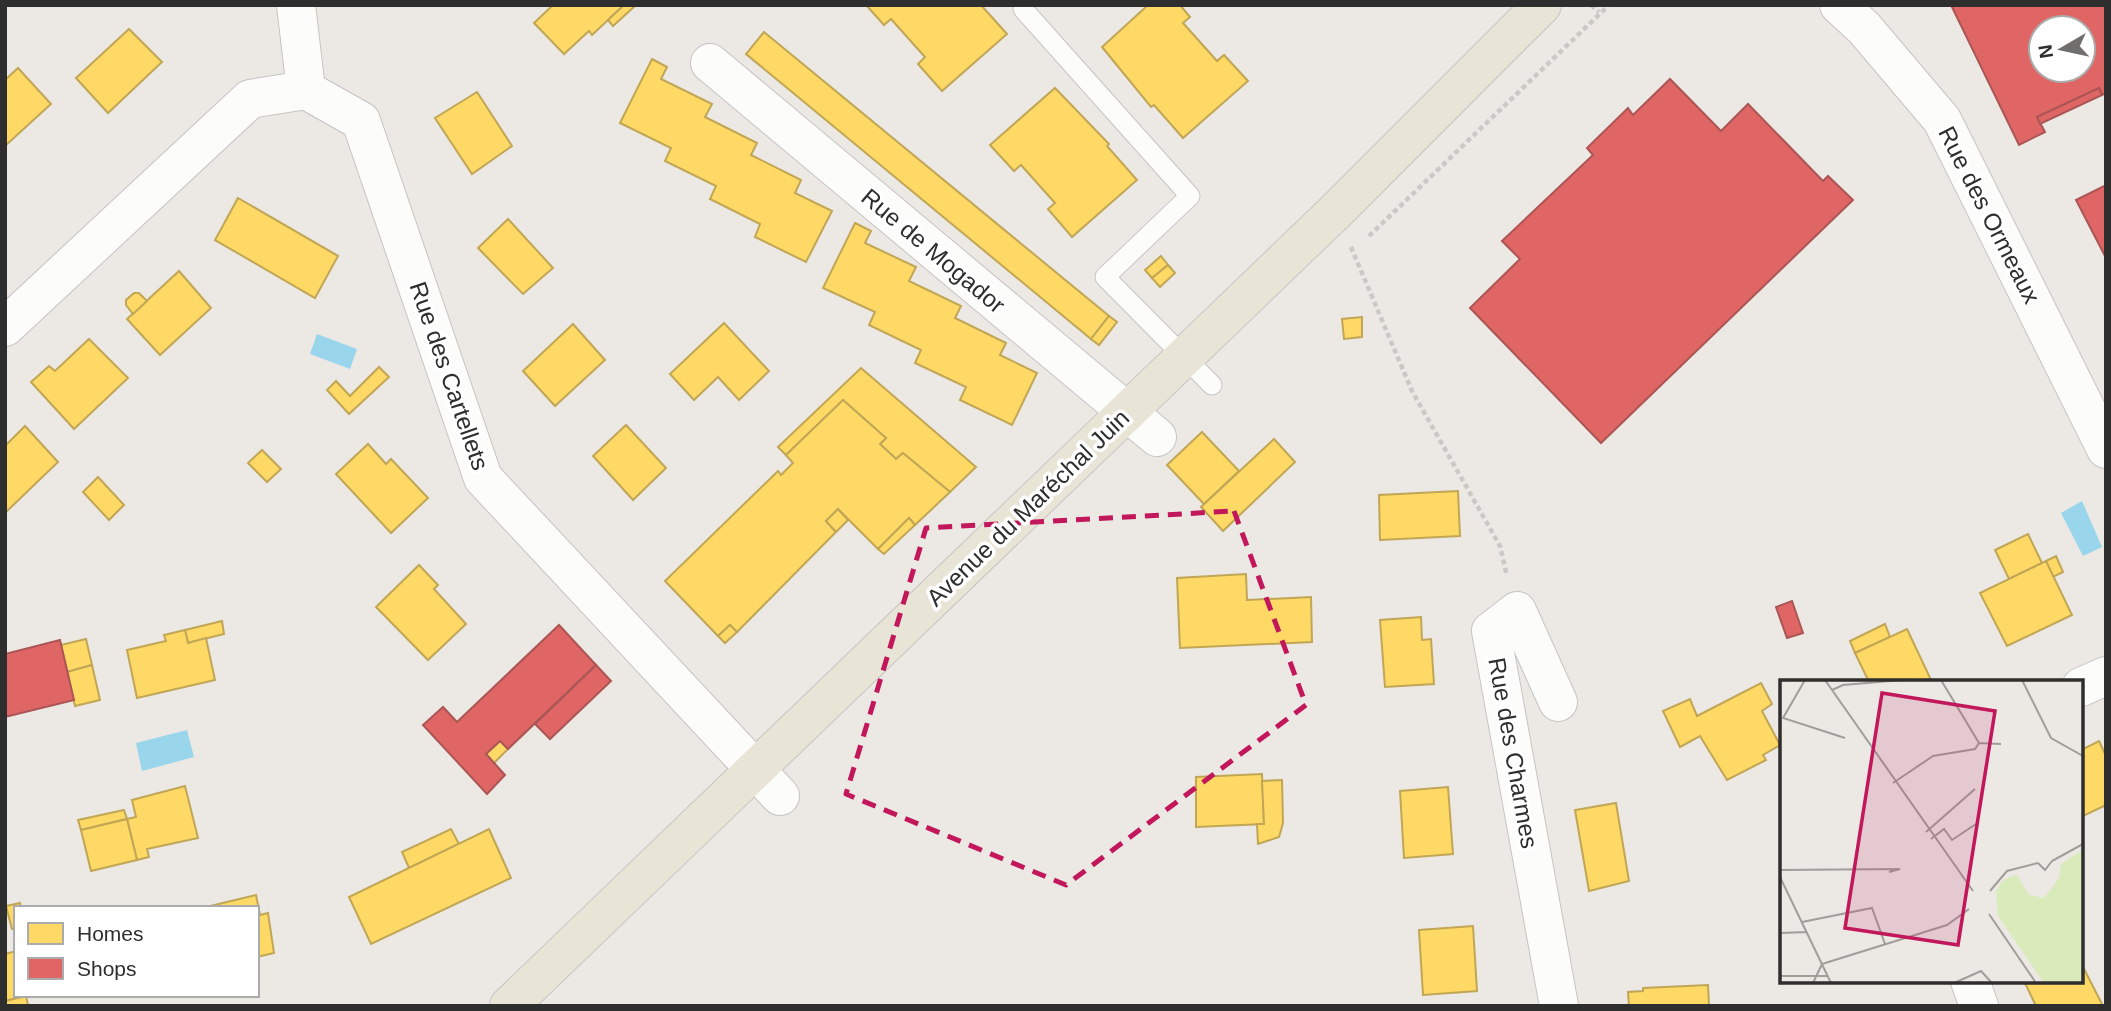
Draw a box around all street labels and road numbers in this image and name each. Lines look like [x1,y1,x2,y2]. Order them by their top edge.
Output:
street label: Rue des Ormeaux [1933,122,2046,308]
street label: Rue de Mogador [856,183,1010,318]
street label: Rue des Cartellets [405,278,494,474]
street label: Avenue du Maréchal Juin [921,404,1134,611]
street label: Rue des Charmes [1483,655,1544,850]

